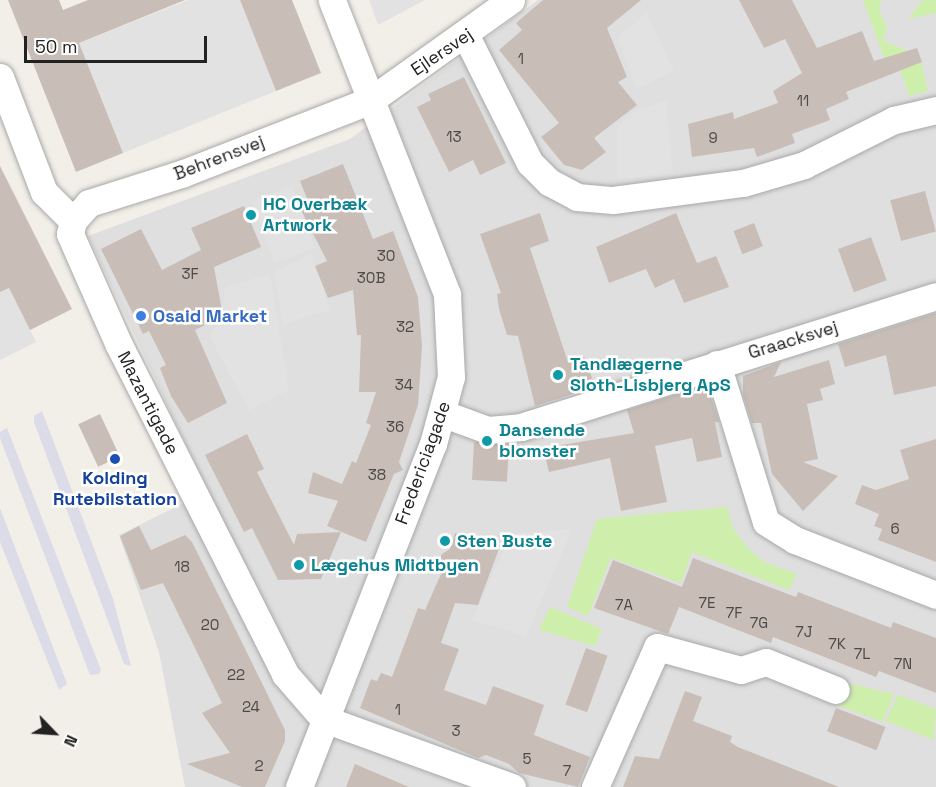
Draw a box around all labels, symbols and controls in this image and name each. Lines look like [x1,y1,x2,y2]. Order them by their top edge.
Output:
scale bar [27,24,210,62]
street label: Ejlersvej [407,24,477,80]
text: 50 m [35,35,77,58]
house number: 1 [518,50,524,68]
house number: 11 [797,92,809,110]
house number: 13 [446,128,462,146]
house number: 9 [708,129,718,147]
street label: Behrensvej [171,131,267,185]
place label: HC Overbæk Artwork [263,194,368,236]
marker: HC Overbæk Artwork [244,208,258,222]
house number: 30 [377,247,395,265]
house number: 3F [181,265,199,283]
house number: 30B [357,269,385,287]
place label: Osaid Market [153,305,267,327]
marker: Osaid Market [134,309,148,323]
street label: Graacksvej [746,316,840,364]
house number: 32 [396,318,414,336]
street label: Mazantigade [113,348,183,458]
place label: Tandlægerne Sloth-Lisbjerg ApS [570,354,731,397]
marker: Tandlægerne Sloth-Lisbjerg ApS [551,368,565,382]
house number: 34 [395,376,413,394]
street label: Fredericiagade [391,398,455,528]
house number: 36 [386,418,404,436]
place label: Dansende blomster [499,420,585,462]
marker: Dansende blomster [480,434,494,448]
marker: Kolding Rutebilstation [108,452,122,466]
house number: 38 [368,466,386,484]
place label: Kolding Rutebilstation [53,468,177,510]
house number: 6 [890,520,900,538]
place label: Sten Buste [457,530,552,552]
marker: Sten Buste [438,534,452,548]
place label: Lægehus Midtbyen [311,554,479,576]
house number: 18 [174,558,190,576]
marker: Lægehus Midtbyen [292,558,306,572]
house number: 7E [699,594,715,612]
house number: 7A [615,596,633,614]
house number: 7F [726,604,742,622]
house number: 7G [750,614,768,632]
house number: 20 [201,616,219,634]
house number: 7J [795,623,813,641]
house number: 7K [828,635,846,653]
house number: 7L [854,645,870,663]
house number: 7N [894,655,912,673]
house number: 22 [227,666,245,684]
house number: 24 [242,698,260,716]
house number: 1 [395,701,401,719]
north arrow [24,703,84,763]
house number: 3 [451,722,461,740]
text: N [59,732,83,750]
house number: 5 [523,750,531,768]
house number: 2 [254,757,264,775]
house number: 7 [563,762,571,780]

